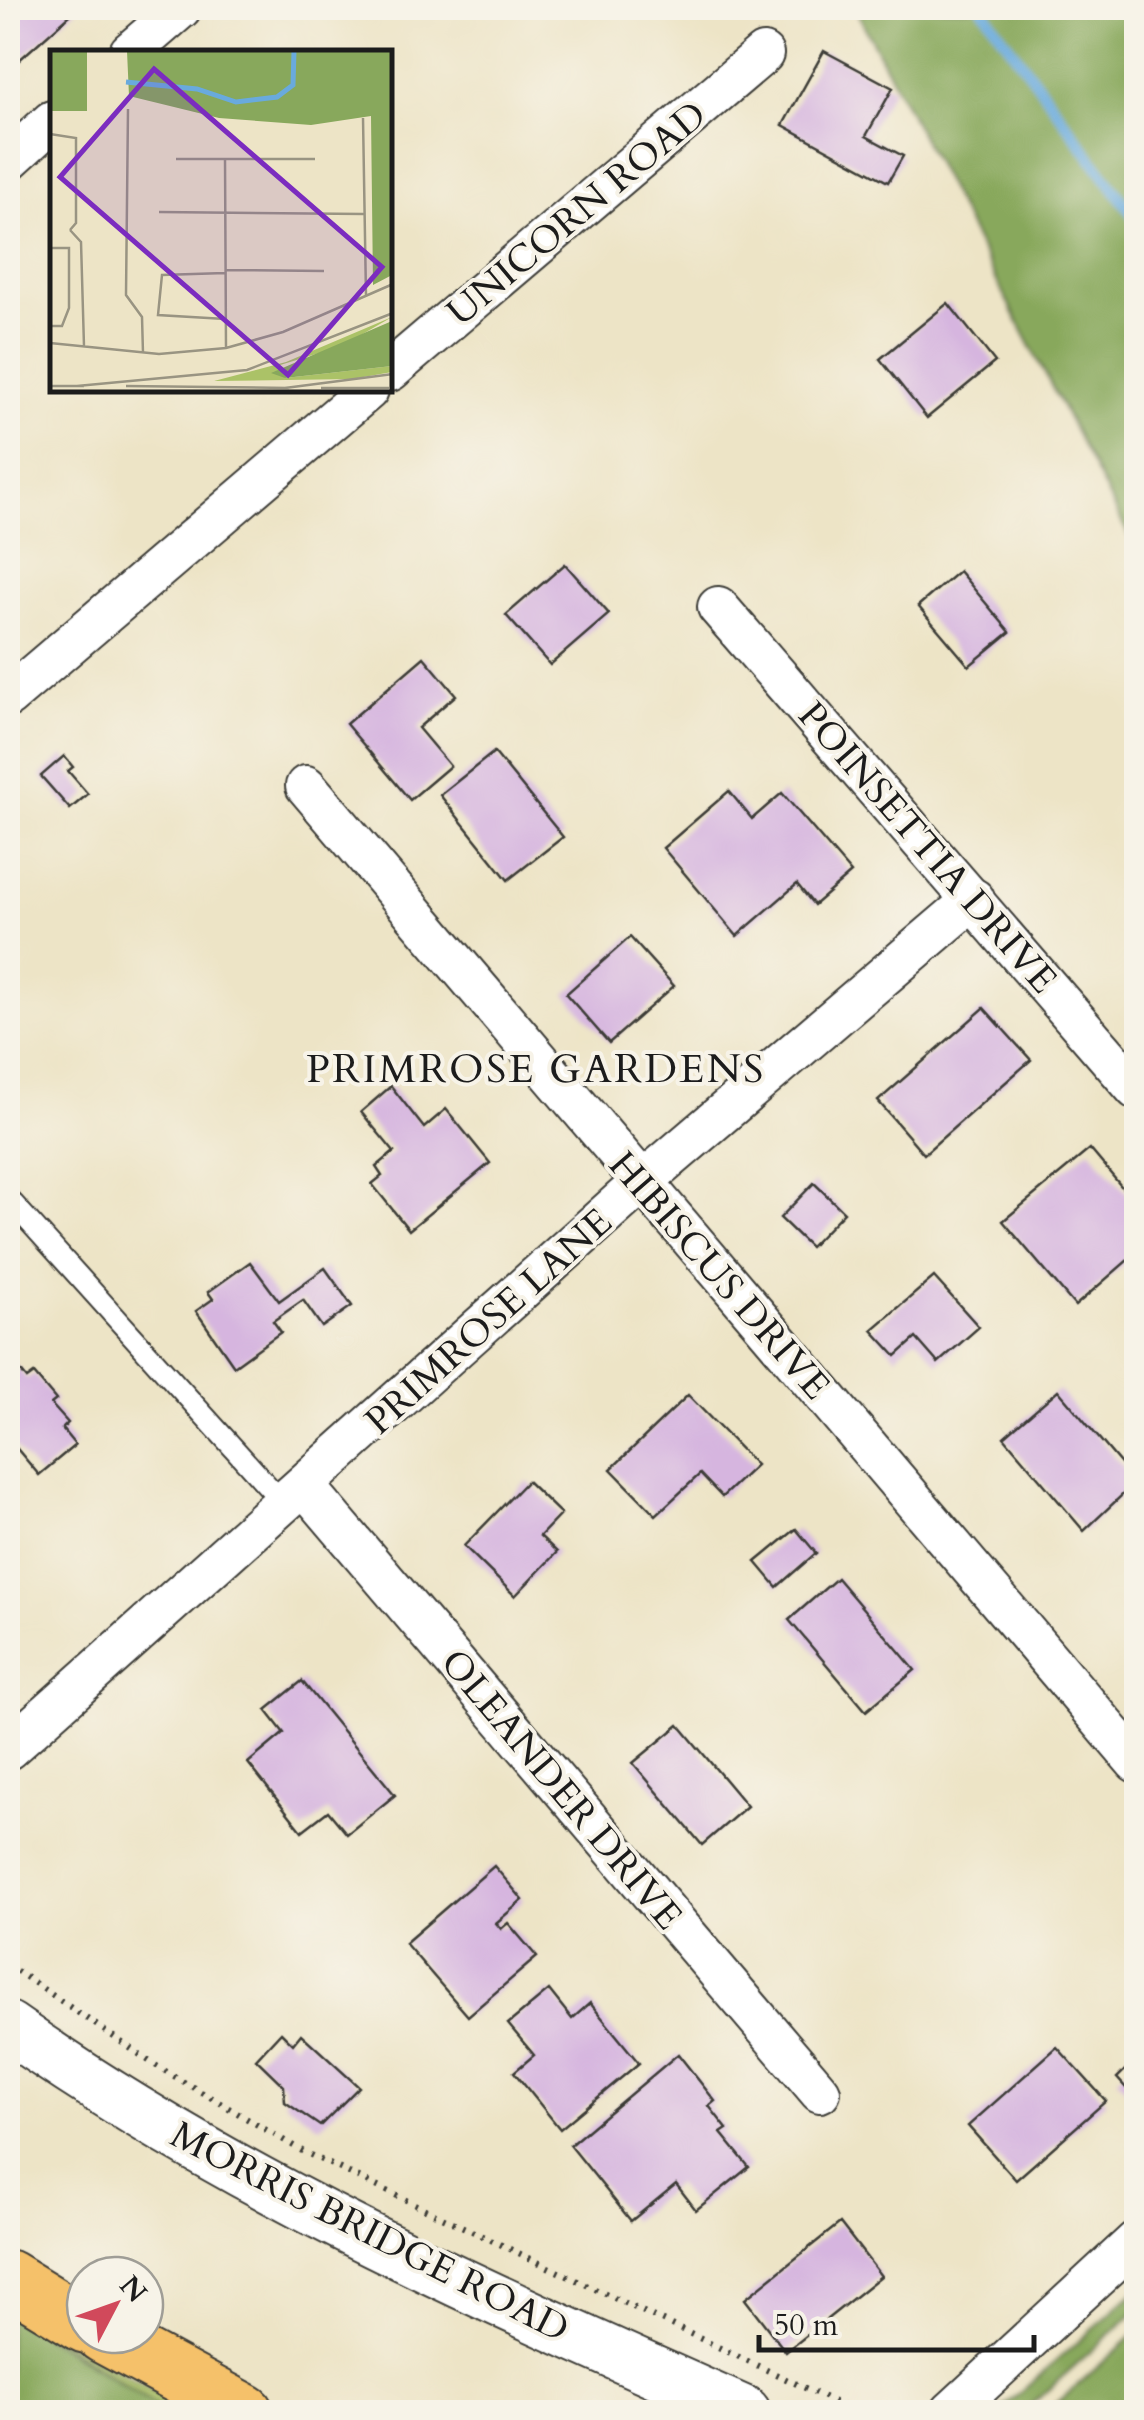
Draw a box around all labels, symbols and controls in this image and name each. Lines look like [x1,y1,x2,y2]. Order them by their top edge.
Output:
inset map [50,50,392,392]
street label: UNICORN ROAD [436,90,718,338]
street label: POINSETTIA DRIVE [786,691,1068,1005]
district label: PRIMROSE GARDENS [306,1042,766,1097]
street label: HIBISCUS DRIVE [597,1140,842,1411]
street label: PRIMROSE LANE [354,1197,623,1447]
street label: OLEANDER DRIVE [428,1638,694,1941]
street label: MORRIS BRIDGE ROAD [162,2109,578,2355]
north arrow [65,2255,165,2355]
text: N [111,2268,155,2311]
scale bar [759,2290,1034,2352]
text: 50 m [774,2305,839,2346]

